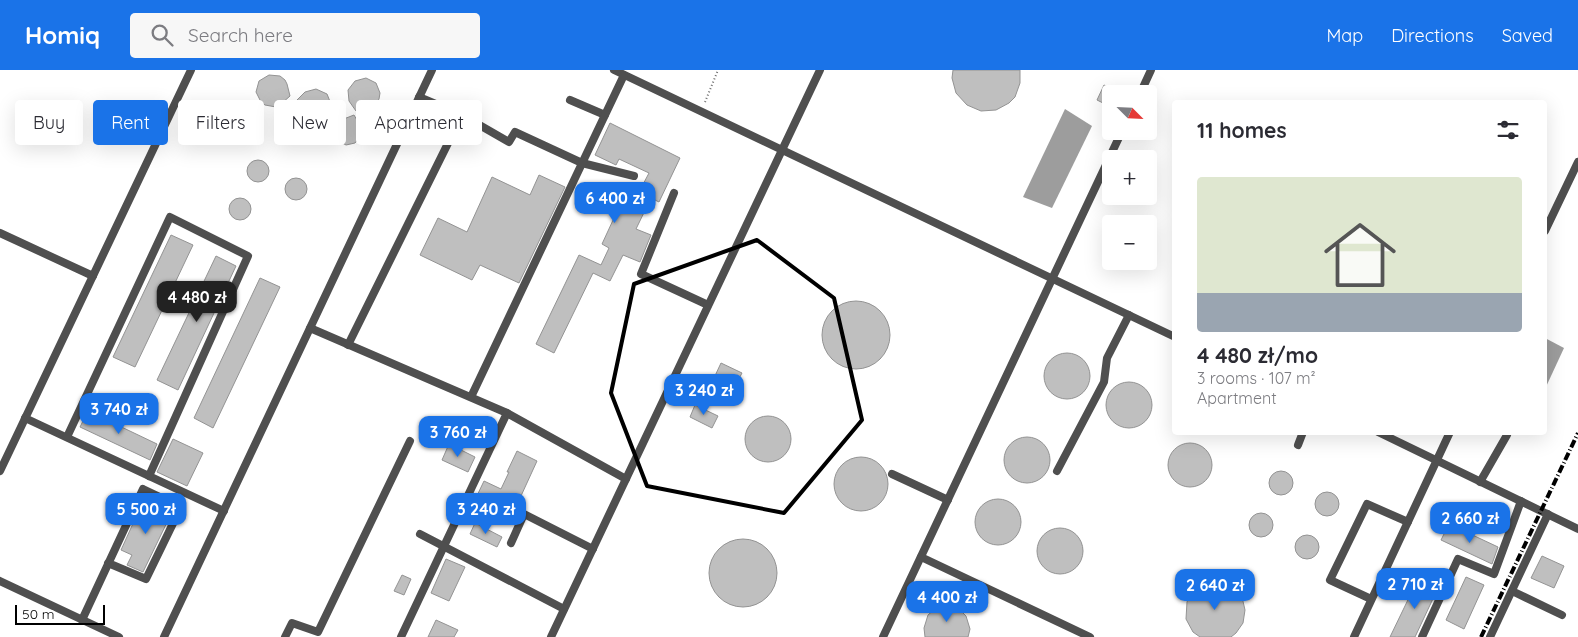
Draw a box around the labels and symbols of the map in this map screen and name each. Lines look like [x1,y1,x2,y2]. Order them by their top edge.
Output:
north arrow [1102,85,1158,140]
pin: 6 400 zł [563,182,667,224]
pin: 4 480 zł [145,280,249,323]
pin: 3 240 zł [652,374,756,416]
pin: 3 740 zł [67,392,171,435]
pin: 3 760 zł [406,416,510,458]
pin: 5 500 zł [94,492,198,535]
pin: 3 240 zł [434,492,538,535]
pin: 2 660 zł [1418,502,1522,544]
pin: 2 640 zł [1163,568,1267,611]
pin: 2 710 zł [1363,568,1467,610]
pin: 4 400 zł [895,580,999,623]
scale bar [15,602,105,625]

